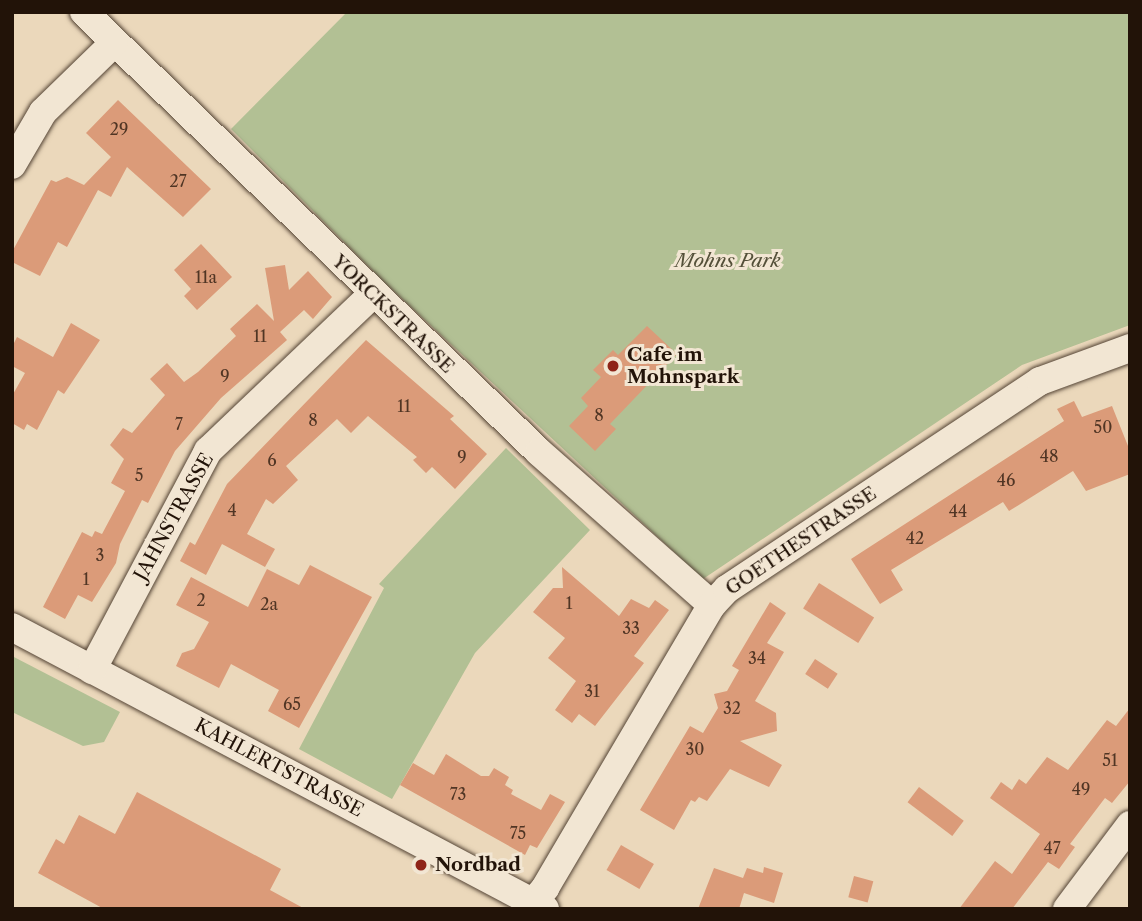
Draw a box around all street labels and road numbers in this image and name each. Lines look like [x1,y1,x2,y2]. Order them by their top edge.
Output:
street label: YORCKSTRASSE [327,250,459,378]
street label: JAHNSTRASSE [130,449,218,585]
street label: GOETHESTRASSE [721,482,881,600]
street label: KAHLERTSTRASSE [191,714,367,822]

